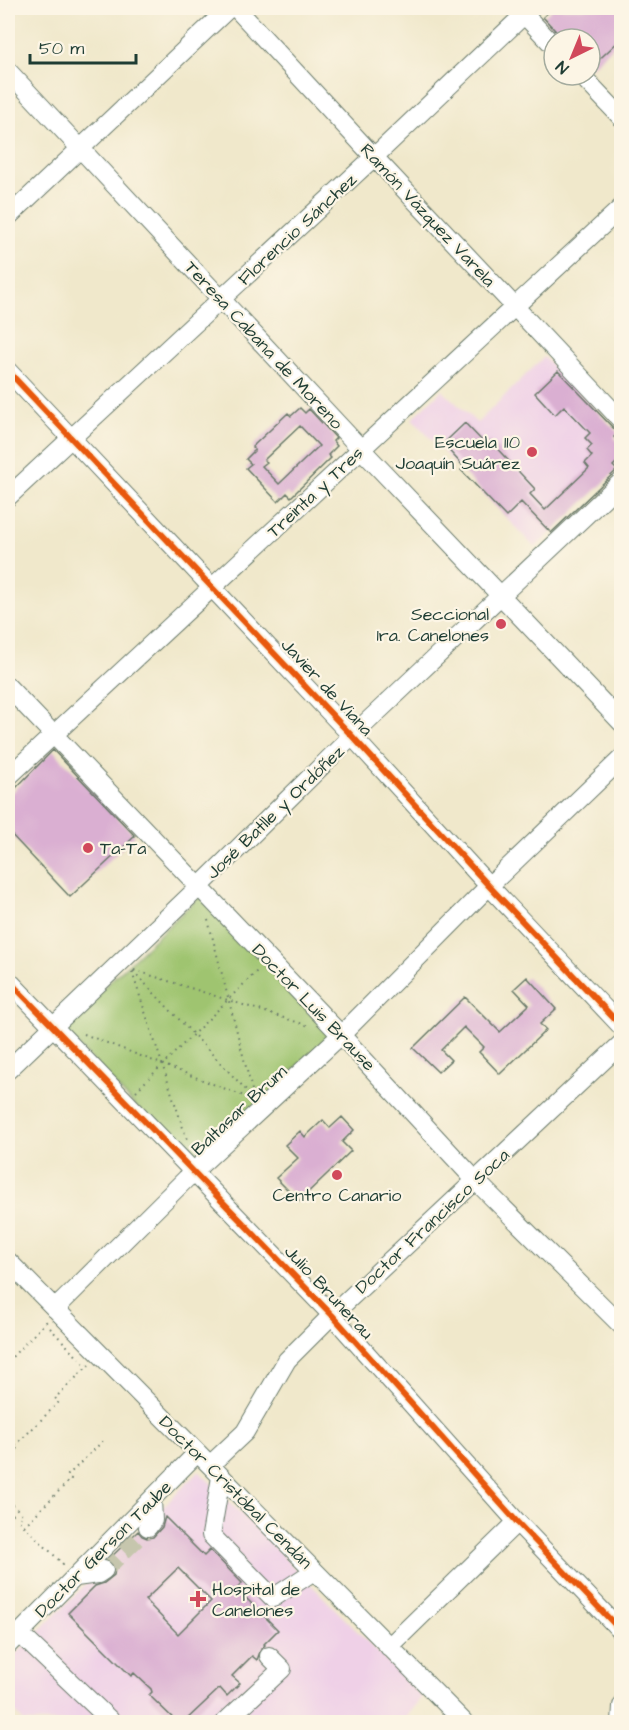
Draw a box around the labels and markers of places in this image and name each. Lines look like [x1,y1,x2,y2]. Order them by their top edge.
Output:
place label: Escuela 110 Joaquín Suárez [395,430,520,476]
marker: Escuela 110 Joaquín Suárez [525,445,539,459]
place label: Seccional 1ra. Canelones [377,602,489,648]
marker: Seccional 1ra. Canelones [494,617,508,631]
place label: Ta-Ta [100,836,146,861]
marker: Ta-Ta [81,841,95,855]
marker: Centro Canario [330,1168,344,1182]
place label: Centro Canario [273,1183,401,1208]
place label: Hospital de Canelones [212,1577,301,1623]
marker: Hospital de Canelones [189,1590,207,1608]

